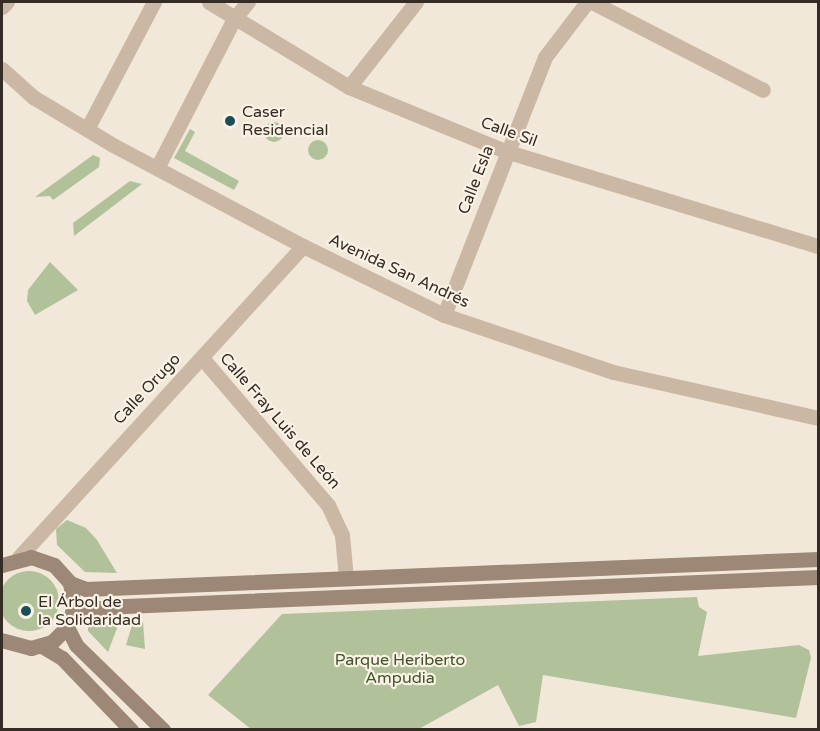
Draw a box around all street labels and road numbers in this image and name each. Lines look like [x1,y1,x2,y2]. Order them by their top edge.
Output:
street label: Calle Sil [478,113,540,151]
street label: Calle Esla [454,143,498,217]
street label: Avenida San Andrés [326,230,472,312]
street label: Calle Fray Luis de León [216,349,344,493]
street label: Calle Orugo [109,350,185,428]

